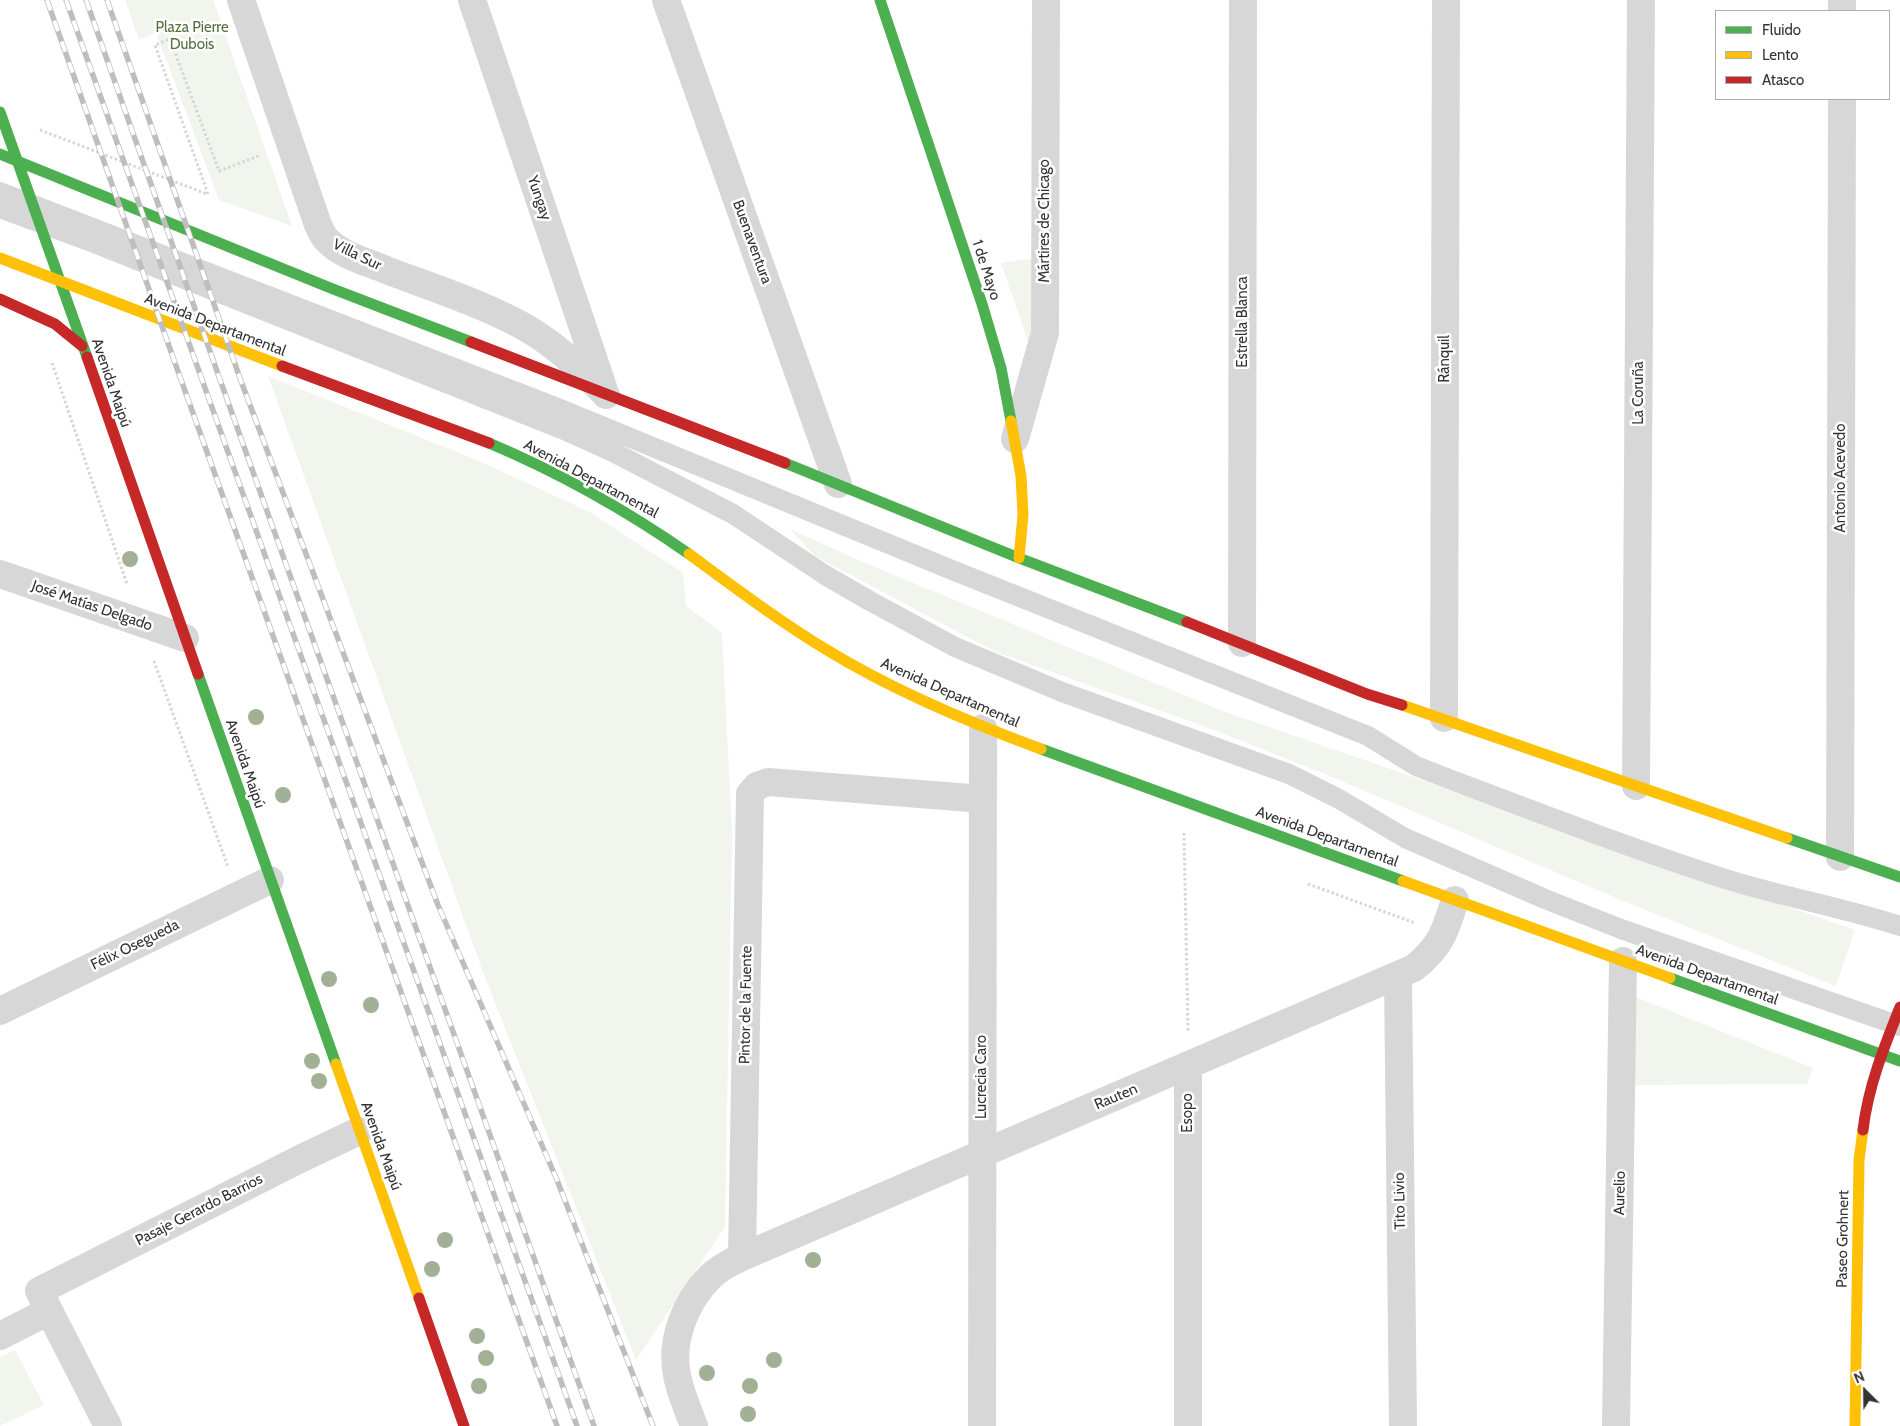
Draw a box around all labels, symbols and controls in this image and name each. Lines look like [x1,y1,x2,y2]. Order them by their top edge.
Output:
legend [1715,10,1890,100]
park label: Plaza Pierre Dubois [155,19,229,54]
text: Fluido [1762,21,1801,39]
text: Lento [1762,46,1799,64]
text: Atasco [1762,71,1804,89]
street label: Mártires de Chicago [1036,159,1054,283]
street label: Yungay [523,173,555,223]
street label: Buenaventura [729,198,775,286]
street label: Villa Sur [330,236,384,274]
street label: 1 de Mayo [968,238,1004,302]
street label: Estrella Blanca [1234,276,1252,368]
street label: Avenida Departamental [142,290,288,360]
street label: Ránquil [1436,335,1454,383]
street label: Avenida Maipú [87,336,135,430]
street label: La Coruña [1630,361,1648,425]
street label: Antonio Acevedo [1832,424,1850,532]
street label: Avenida Departamental [521,436,661,522]
street label: José Matías Delgado [29,577,155,635]
street label: Avenida Departamental [878,654,1022,732]
street label: Avenida Maipú [221,717,269,811]
street label: Avenida Departamental [1253,803,1401,871]
street label: Félix Osegueda [88,916,182,974]
street label: Avenida Departamental [1633,941,1781,1009]
street label: Pintor de la Fuente [736,946,756,1064]
street label: Lucrecia Caro [973,1035,991,1119]
street label: Rauten [1092,1080,1140,1114]
street label: Esopo [1179,1093,1197,1133]
street label: Avenida Maipú [357,1099,405,1193]
street label: Pasaje Gerardo Barrios [132,1170,266,1250]
street label: Aurelio [1611,1171,1629,1215]
street label: Tito Livio [1391,1172,1409,1230]
street label: Paseo Grohnert [1833,1190,1853,1288]
north arrow [1840,1366,1890,1416]
text: N [1851,1367,1867,1387]

